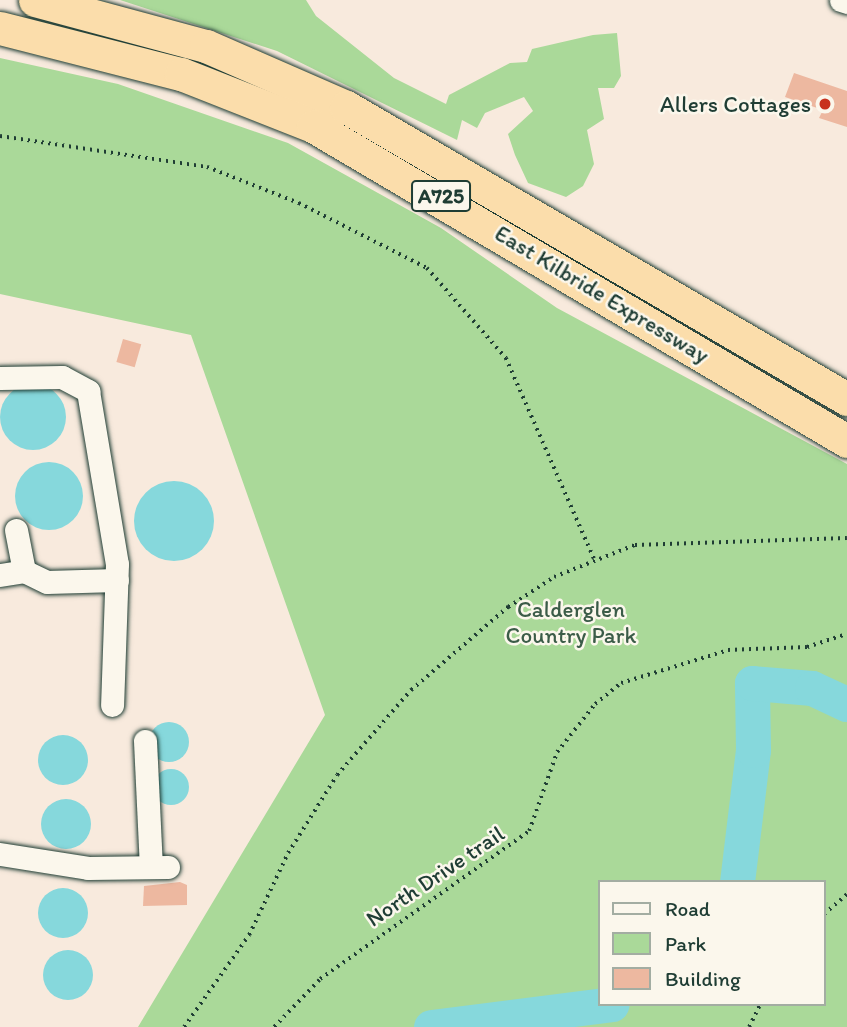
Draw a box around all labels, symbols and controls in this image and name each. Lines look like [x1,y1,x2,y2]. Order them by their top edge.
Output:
place label: Allers Cottages [660,90,811,118]
marker: Allers Cottages [817,96,833,112]
road number: A725 [410,178,472,214]
street label: East Kilbride Expressway [490,219,714,369]
park label: Calderglen Country Park [505,595,637,649]
street label: North Drive trail [360,820,510,932]
legend [598,880,826,1006]
text: Road [665,896,710,921]
text: Park [665,931,706,956]
text: Building [665,966,741,991]

